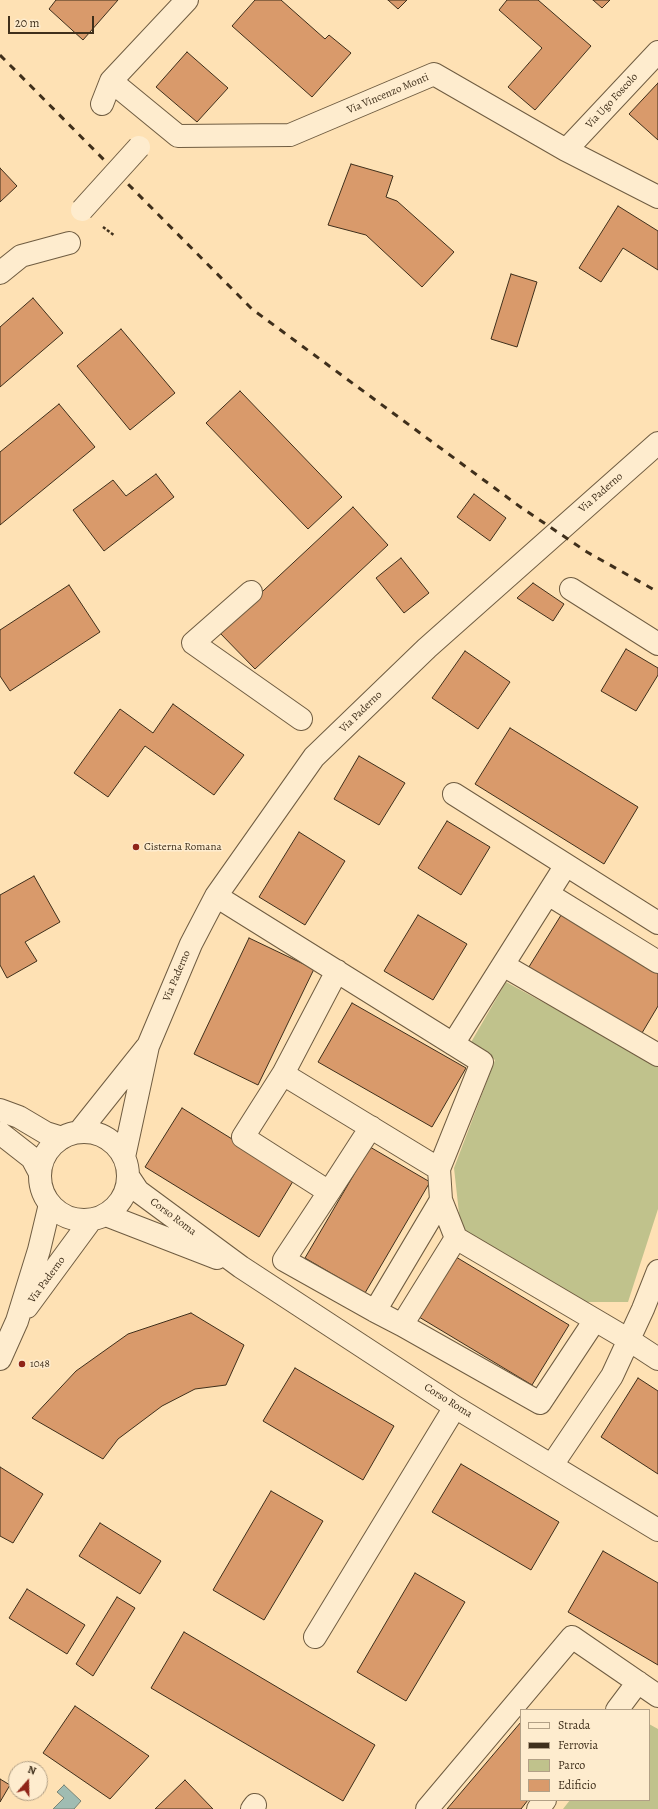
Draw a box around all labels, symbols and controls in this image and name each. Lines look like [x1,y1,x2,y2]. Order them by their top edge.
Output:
scale bar [10,8,96,34]
text: 20 m [15,15,39,31]
street label: Via Vincenzo Monti [345,71,431,117]
street label: Via Ugo Foscolo [583,71,641,131]
street label: Via Paderno [576,470,626,516]
street label: Via Paderno [337,688,385,736]
place label: Cisterna Romana [144,840,222,854]
marker: Cisterna Romana [131,842,141,852]
street label: Via Paderno [160,948,194,1004]
street label: Corso Roma [147,1195,199,1239]
street label: Via Paderno [26,1254,68,1306]
place label: 1048 [30,1357,50,1371]
marker: 1048 [17,1359,27,1369]
street label: Corso Roma [421,1381,475,1421]
legend [520,1709,650,1801]
text: Strada [558,1717,590,1733]
text: Ferrovia [558,1737,598,1753]
text: Parco [558,1757,585,1773]
north arrow [8,1761,48,1801]
text: N [26,1762,38,1779]
text: Edificio [558,1777,596,1793]

